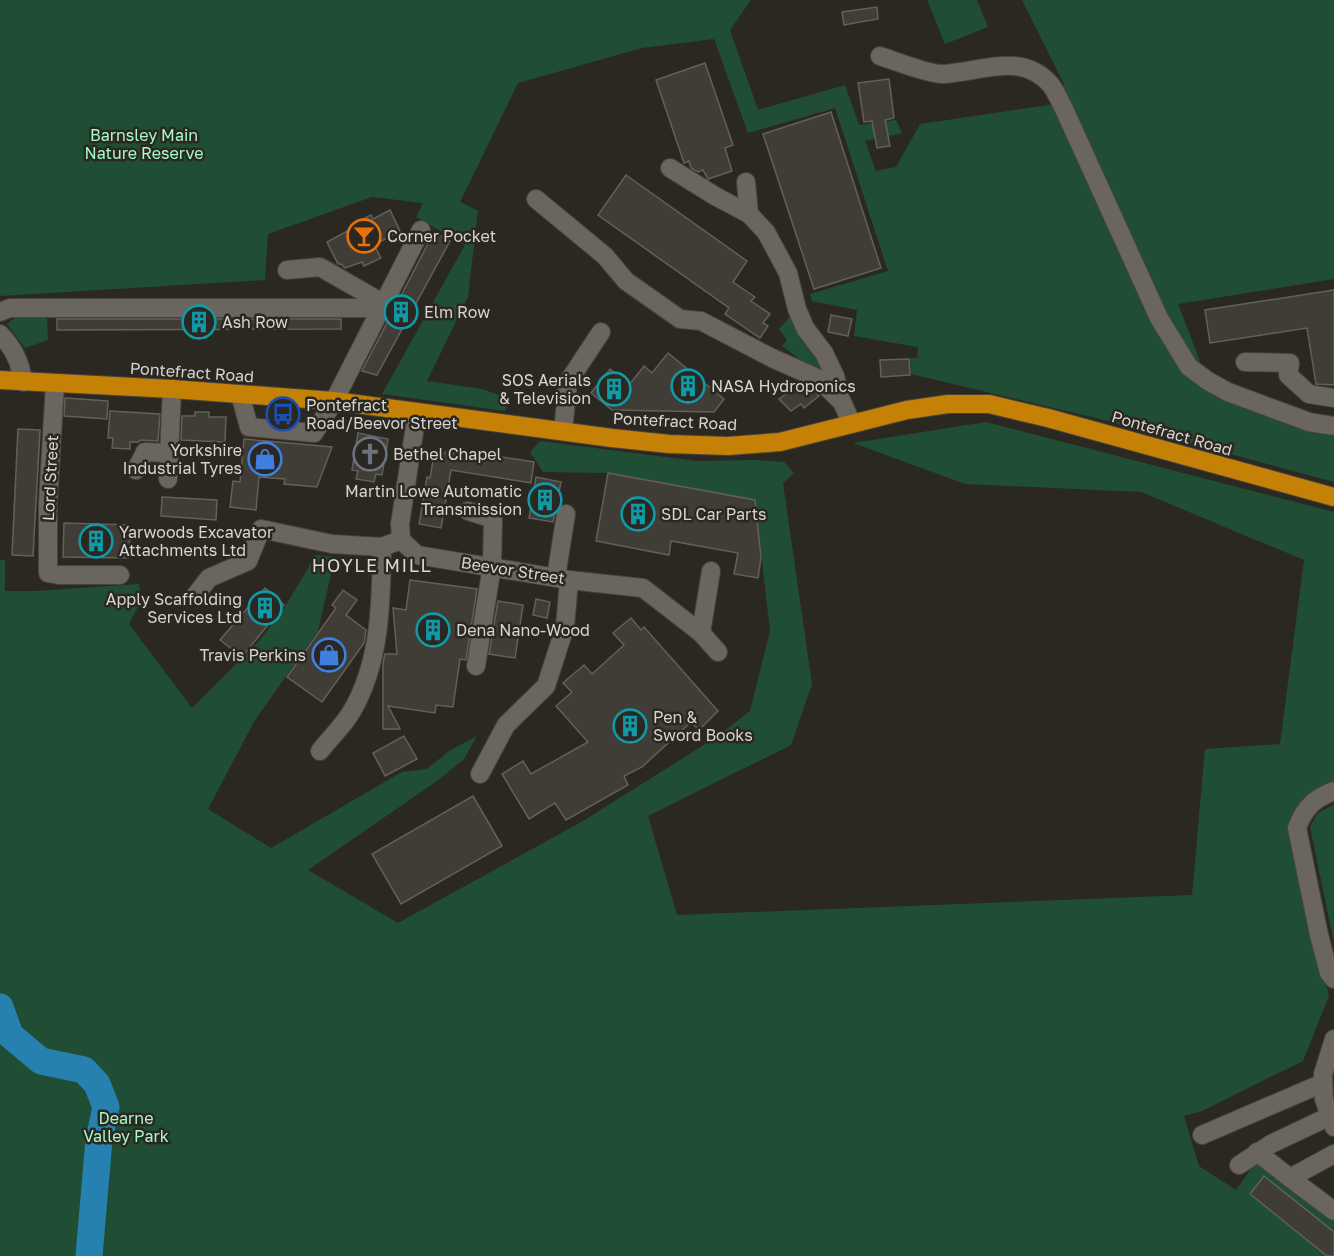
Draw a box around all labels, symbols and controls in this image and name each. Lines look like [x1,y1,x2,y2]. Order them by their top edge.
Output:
park label: Barnsley Main Nature Reserve [85,125,203,163]
bar icon: Corner Pocket [346,218,382,254]
place label: Corner Pocket [387,226,496,246]
building icon: Elm Row [383,294,419,330]
place label: Elm Row [424,302,490,322]
building icon: Ash Row [181,304,217,340]
place label: Ash Row [222,312,288,332]
street label: Pontefract Road [129,358,255,386]
building icon: NASA Hydroponics [670,368,706,404]
place label: SOS Aerials & Television [499,370,591,408]
building icon: SOS Aerials & Television [596,371,632,407]
place label: NASA Hydroponics [711,376,856,396]
place label: Pontefract Road/Beevor Street [306,395,458,433]
bus stop icon: Pontefract Road/Beevor Street [265,396,301,432]
street label: Pontefract Road [1109,406,1235,460]
street label: Pontefract Road [612,408,738,434]
street label: Lord Street [38,435,62,521]
church icon: Bethel Chapel [352,436,388,472]
place label: Yorkshire Industrial Tyres [123,440,242,478]
shop icon: Yorkshire Industrial Tyres [247,441,283,477]
place label: Bethel Chapel [393,444,502,464]
place label: Martin Lowe Automatic Transmission [345,481,522,519]
building icon: Martin Lowe Automatic Transmission [527,482,563,518]
building icon: SDL Car Parts [620,496,656,532]
place label: SDL Car Parts [661,504,767,524]
place label: Yarwoods Excavator Attachments Ltd [119,522,273,560]
building icon: Yarwoods Excavator Attachments Ltd [78,523,114,559]
street label: Beevor Street [460,552,566,588]
district label: HOYLE MILL [312,554,432,576]
place label: Apply Scaffolding Services Ltd [106,589,242,627]
building icon: Apply Scaffolding Services Ltd [247,590,283,626]
building icon: Dena Nano-Wood [415,612,451,648]
place label: Dena Nano-Wood [456,620,590,640]
shop icon: Travis Perkins [311,637,347,673]
place label: Travis Perkins [200,645,306,665]
place label: Pen & Sword Books [653,707,753,745]
building icon: Pen & Sword Books [612,708,648,744]
park label: Dearne Valley Park [83,1108,169,1146]

